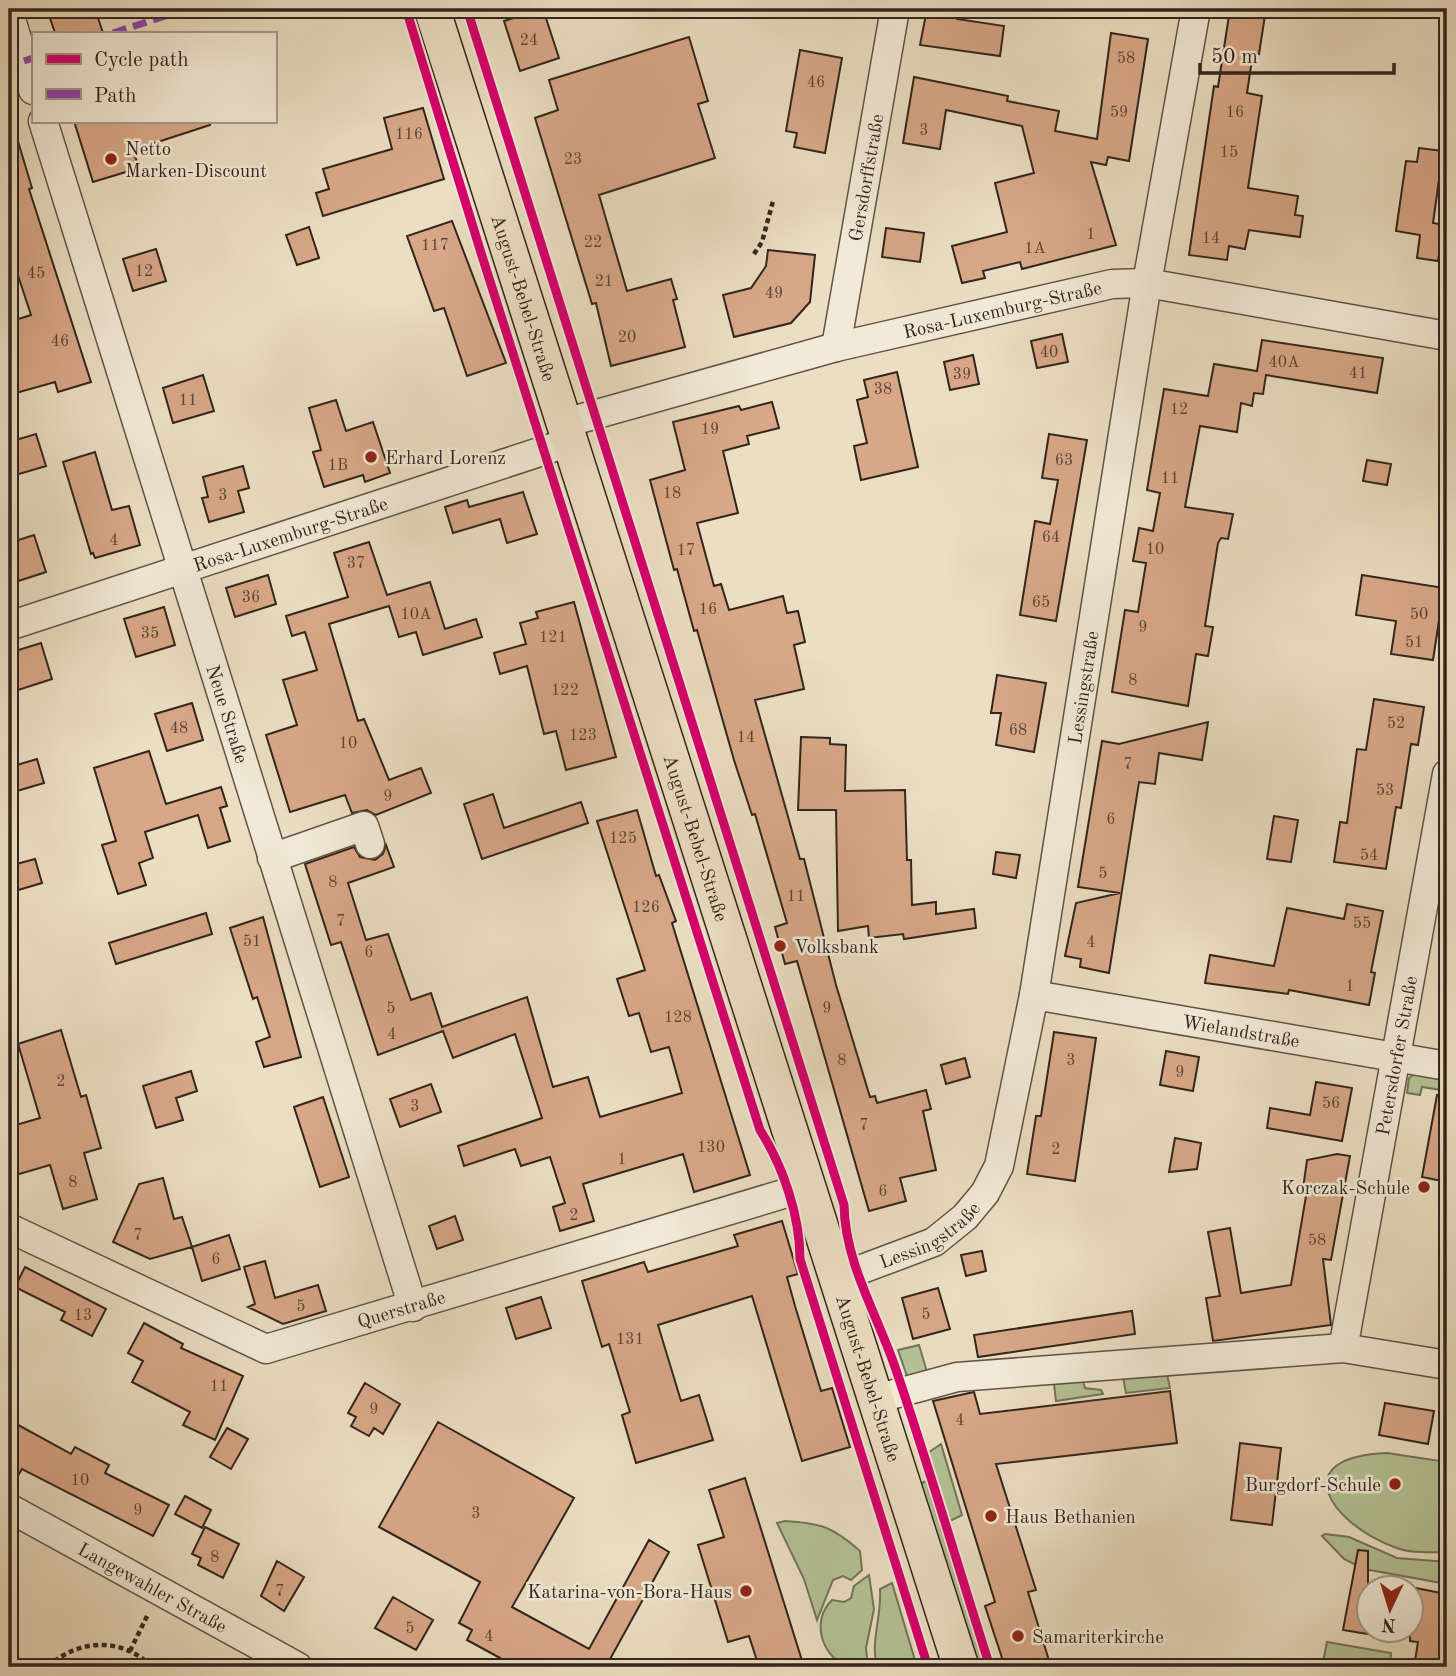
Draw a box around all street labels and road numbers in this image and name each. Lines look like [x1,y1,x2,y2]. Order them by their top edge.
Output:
street label: Gersdorffstraße [848,113,888,243]
street label: August-Bebel-Straße [486,213,557,384]
street label: Rosa-Luxemburg-Straße [902,280,1104,343]
street label: Rosa-Luxemburg-Straße [192,495,391,577]
street label: Lessingstraße [1067,630,1104,746]
street label: Neue Straße [201,663,250,766]
street label: August-Bebel-Straße [659,753,730,924]
street label: Petersdorfer Straße [1375,975,1422,1137]
street label: Wielandstraße [1180,1014,1301,1052]
street label: Lessingstraße [877,1200,985,1274]
street label: Querstraße [355,1289,448,1333]
street label: August-Bebel-Straße [831,1293,902,1465]
street label: Langewahler Straße [74,1541,229,1638]

